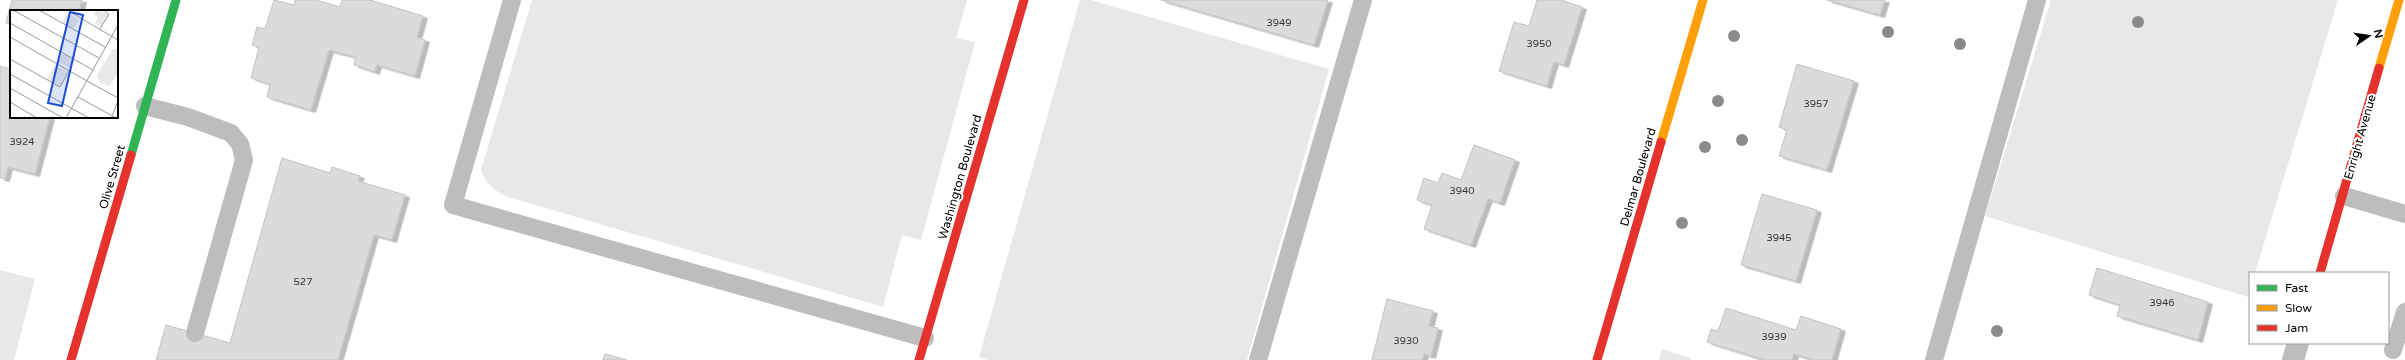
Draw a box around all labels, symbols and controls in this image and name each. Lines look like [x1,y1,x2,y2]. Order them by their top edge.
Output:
inset map [10,10,118,118]
north arrow [2349,16,2389,56]
house number: 3949 [1266,17,1292,29]
text: N [2371,28,2386,40]
house number: 3950 [1526,38,1552,50]
street label: Enright Avenue [2341,93,2379,181]
house number: 3957 [1803,98,1829,110]
street label: Washington Boulevard [935,113,985,241]
street label: Delmar Boulevard [1617,126,1659,228]
house number: 3924 [9,136,35,148]
street label: Olive Street [96,143,128,211]
house number: 3940 [1449,185,1475,197]
house number: 3945 [1766,232,1792,244]
legend [2249,272,2389,344]
house number: 527 [294,276,312,288]
text: Fast [2285,281,2309,295]
house number: 3946 [2149,297,2175,309]
text: Slow [2285,301,2312,315]
text: Jam [2285,321,2308,335]
house number: 3939 [1761,331,1787,343]
house number: 3930 [1393,335,1419,347]

